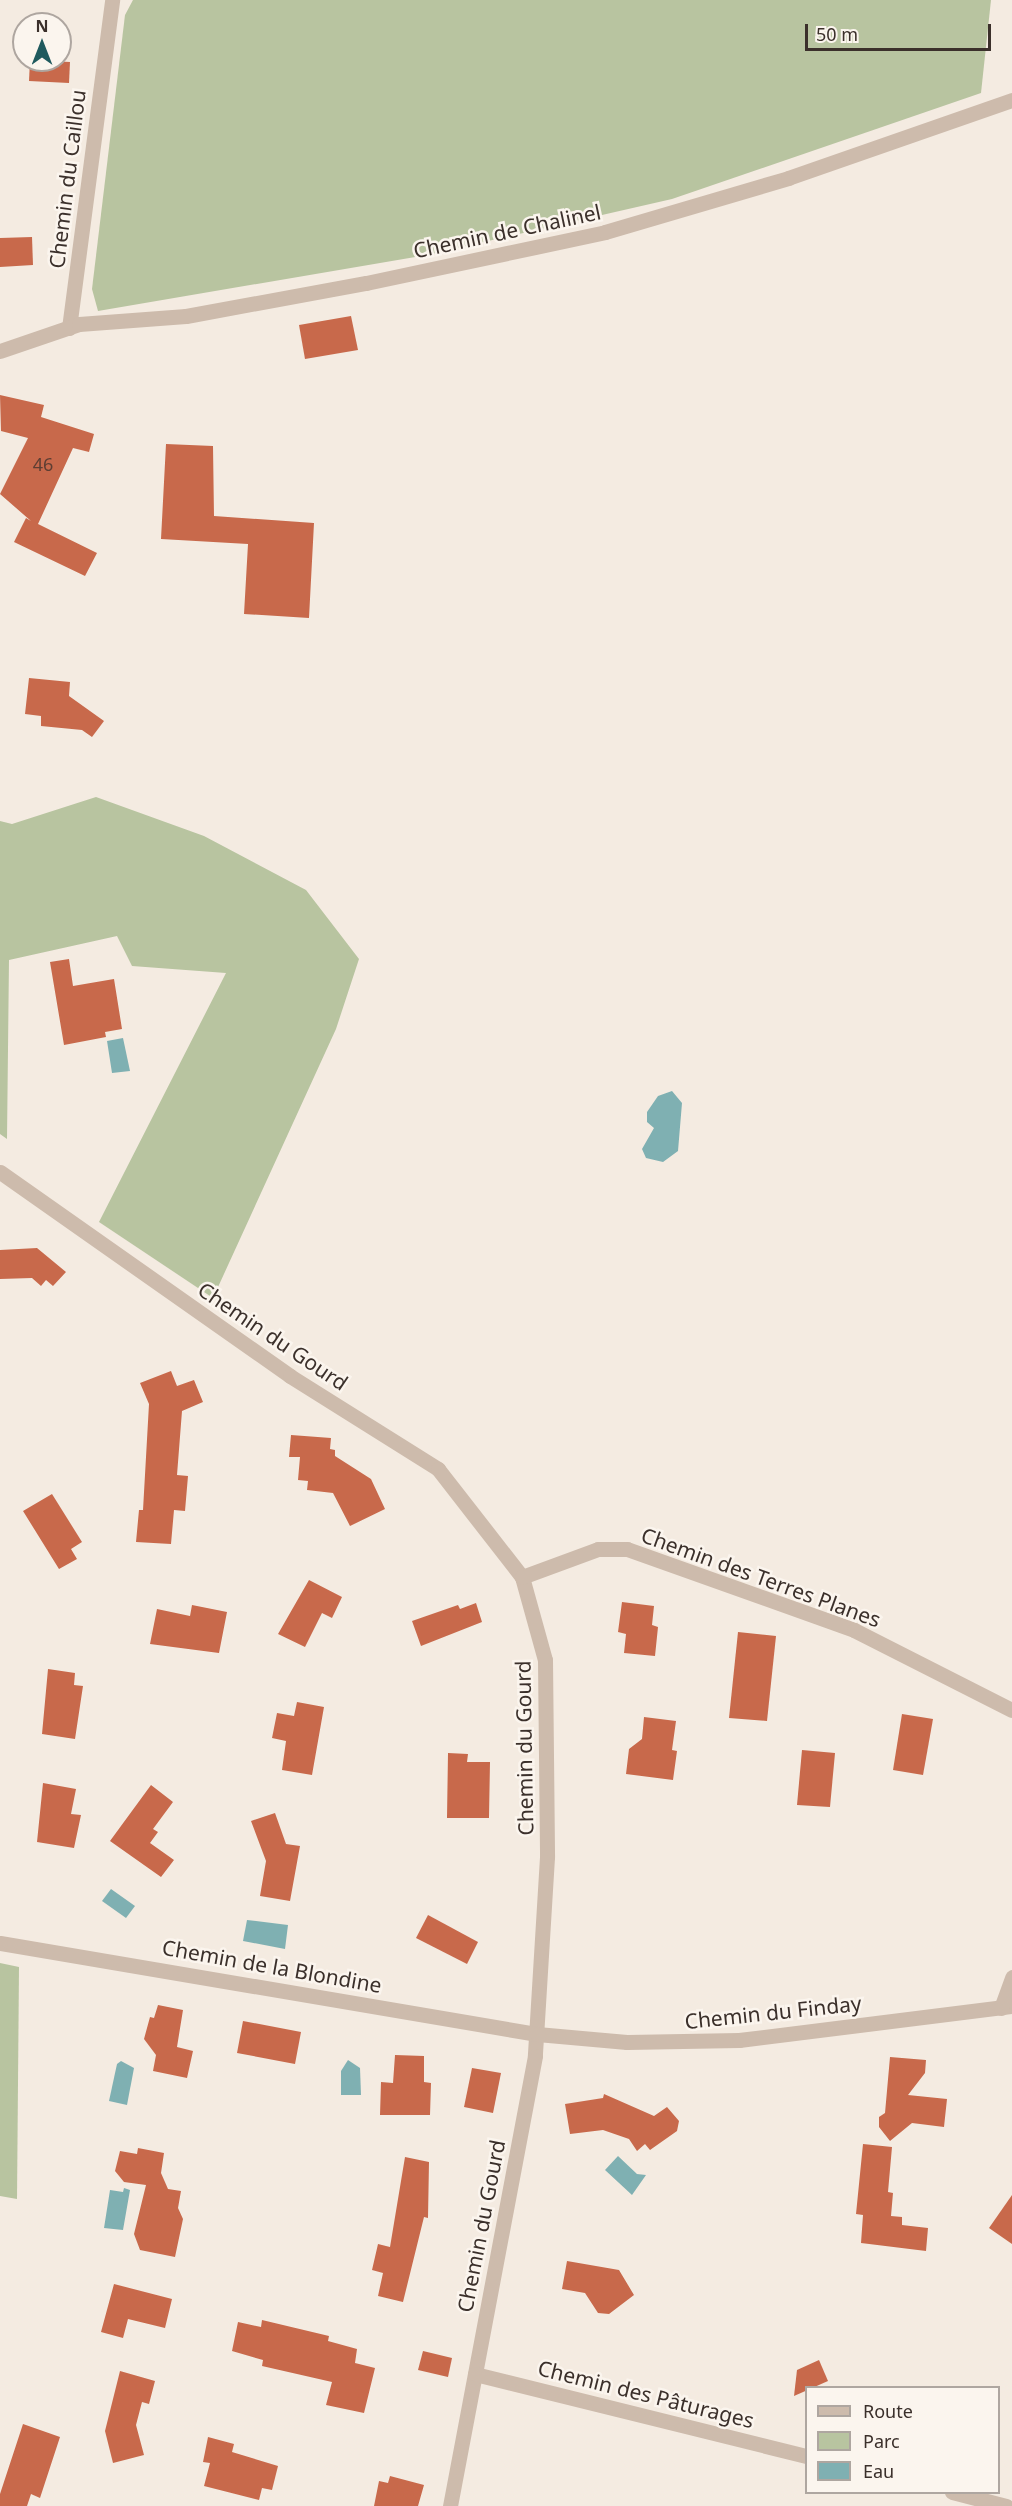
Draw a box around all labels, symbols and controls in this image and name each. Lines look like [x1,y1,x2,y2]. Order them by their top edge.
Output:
north arrow [12,12,72,72]
scale bar [808,12,994,50]
text: N [35,15,49,37]
text: 50 m [816,22,858,46]
street label: Chemin du Caillou [44,88,90,270]
street label: Chemin de Chalinel [411,199,603,263]
house number: 46 [33,453,53,475]
street label: Chemin du Gourd [193,1277,353,1395]
street label: Chemin des Terres Planes [638,1522,884,1632]
street label: Chemin du Gourd [510,1660,538,1836]
street label: Chemin de la Blondine [160,1934,384,1998]
street label: Chemin du Finday [683,1990,863,2034]
street label: Chemin du Gourd [452,2138,510,2314]
street label: Chemin des Pâturages [535,2355,757,2433]
legend [805,2386,1000,2494]
text: Route [863,2399,913,2423]
text: Parc [863,2429,900,2453]
text: Eau [863,2459,894,2483]

